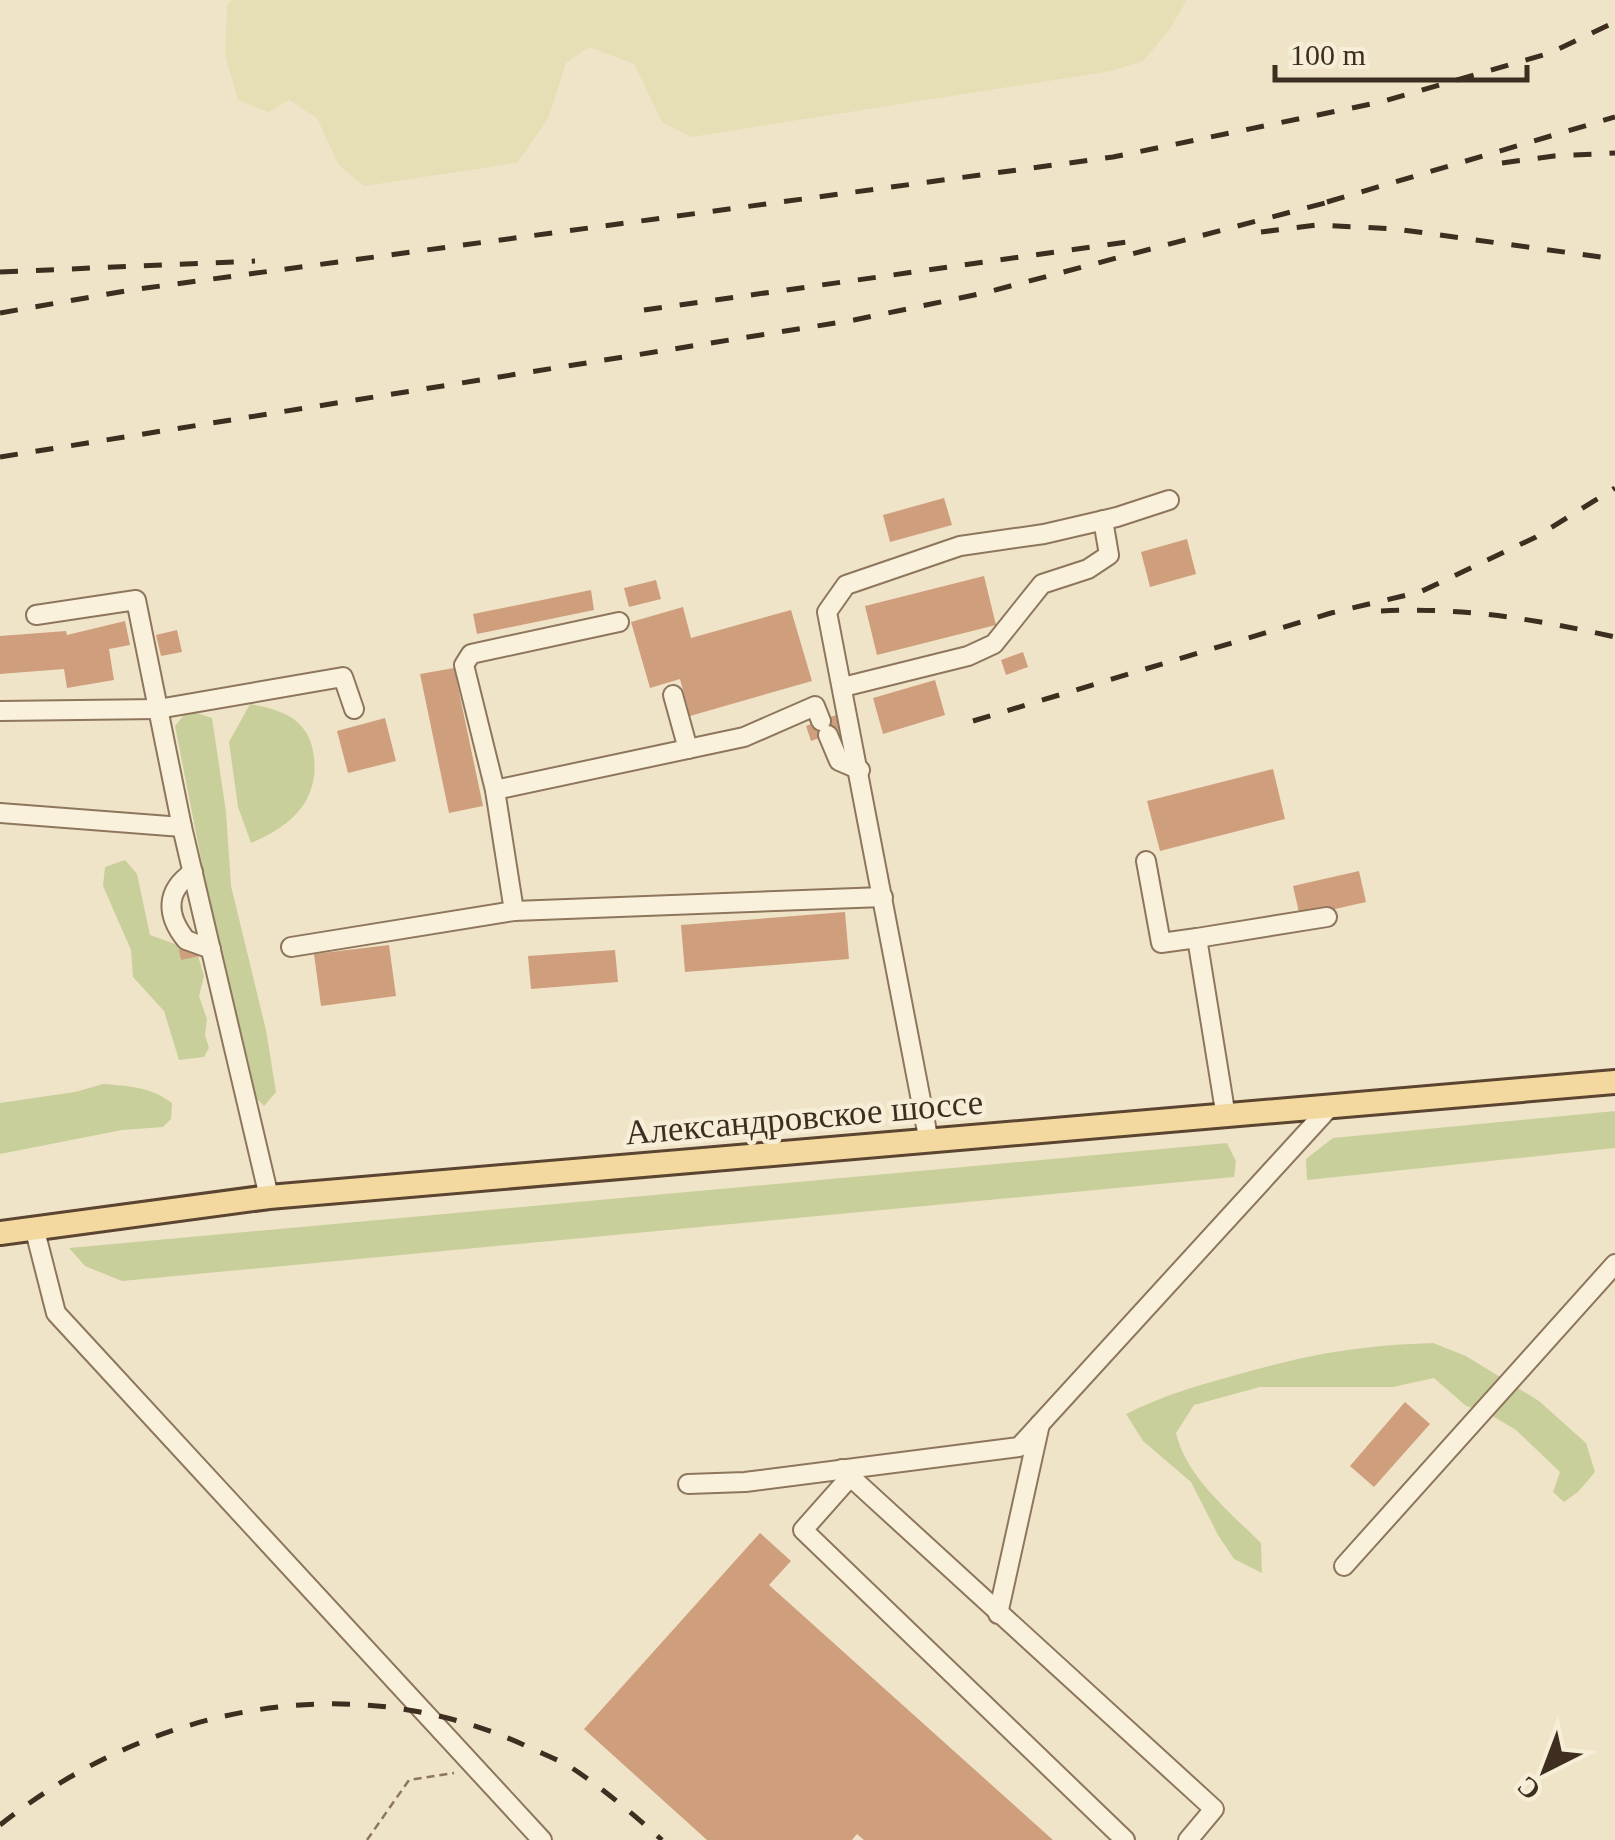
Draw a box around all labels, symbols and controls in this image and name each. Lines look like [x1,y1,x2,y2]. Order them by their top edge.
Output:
scale bar [1275,20,1528,82]
text: 100 m [1290,38,1366,71]
street label: Александровское шоссе [623,1082,985,1153]
north arrow [1495,1720,1595,1820]
text: С [1511,1770,1546,1806]

